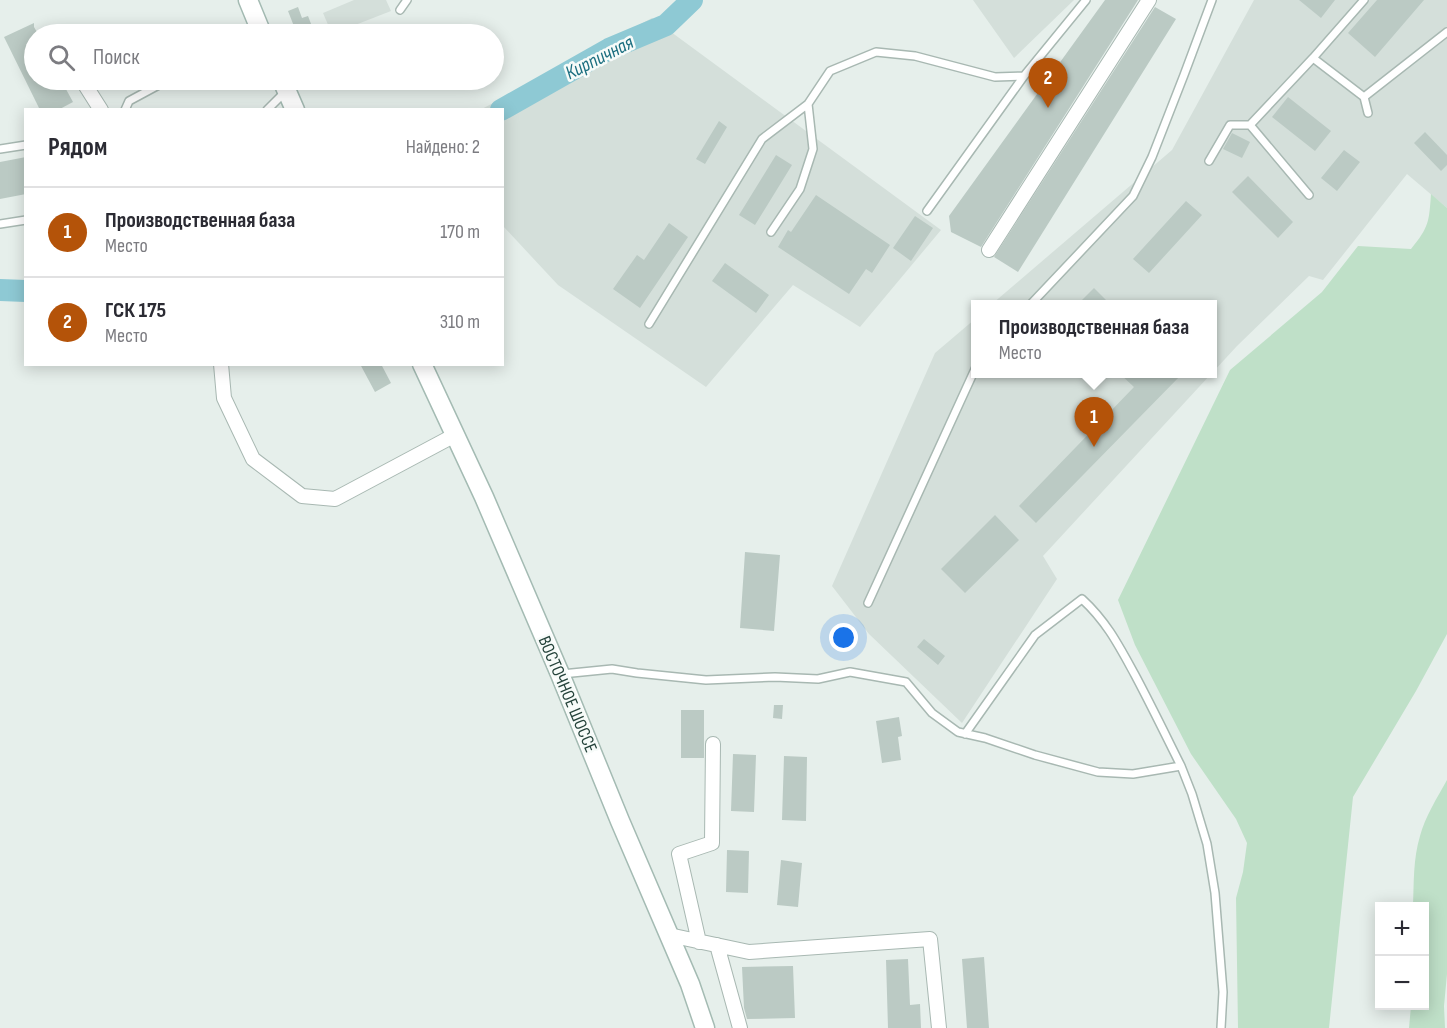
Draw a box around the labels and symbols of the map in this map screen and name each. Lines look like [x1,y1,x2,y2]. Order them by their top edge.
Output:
water label: Кирпичная [561,30,638,85]
pin: 2 [1028,58,1068,108]
pin: 1 [1074,398,1114,447]
your location [829,623,858,652]
street label: ВОСТОЧНОЕ ШОССЕ [534,633,601,755]

